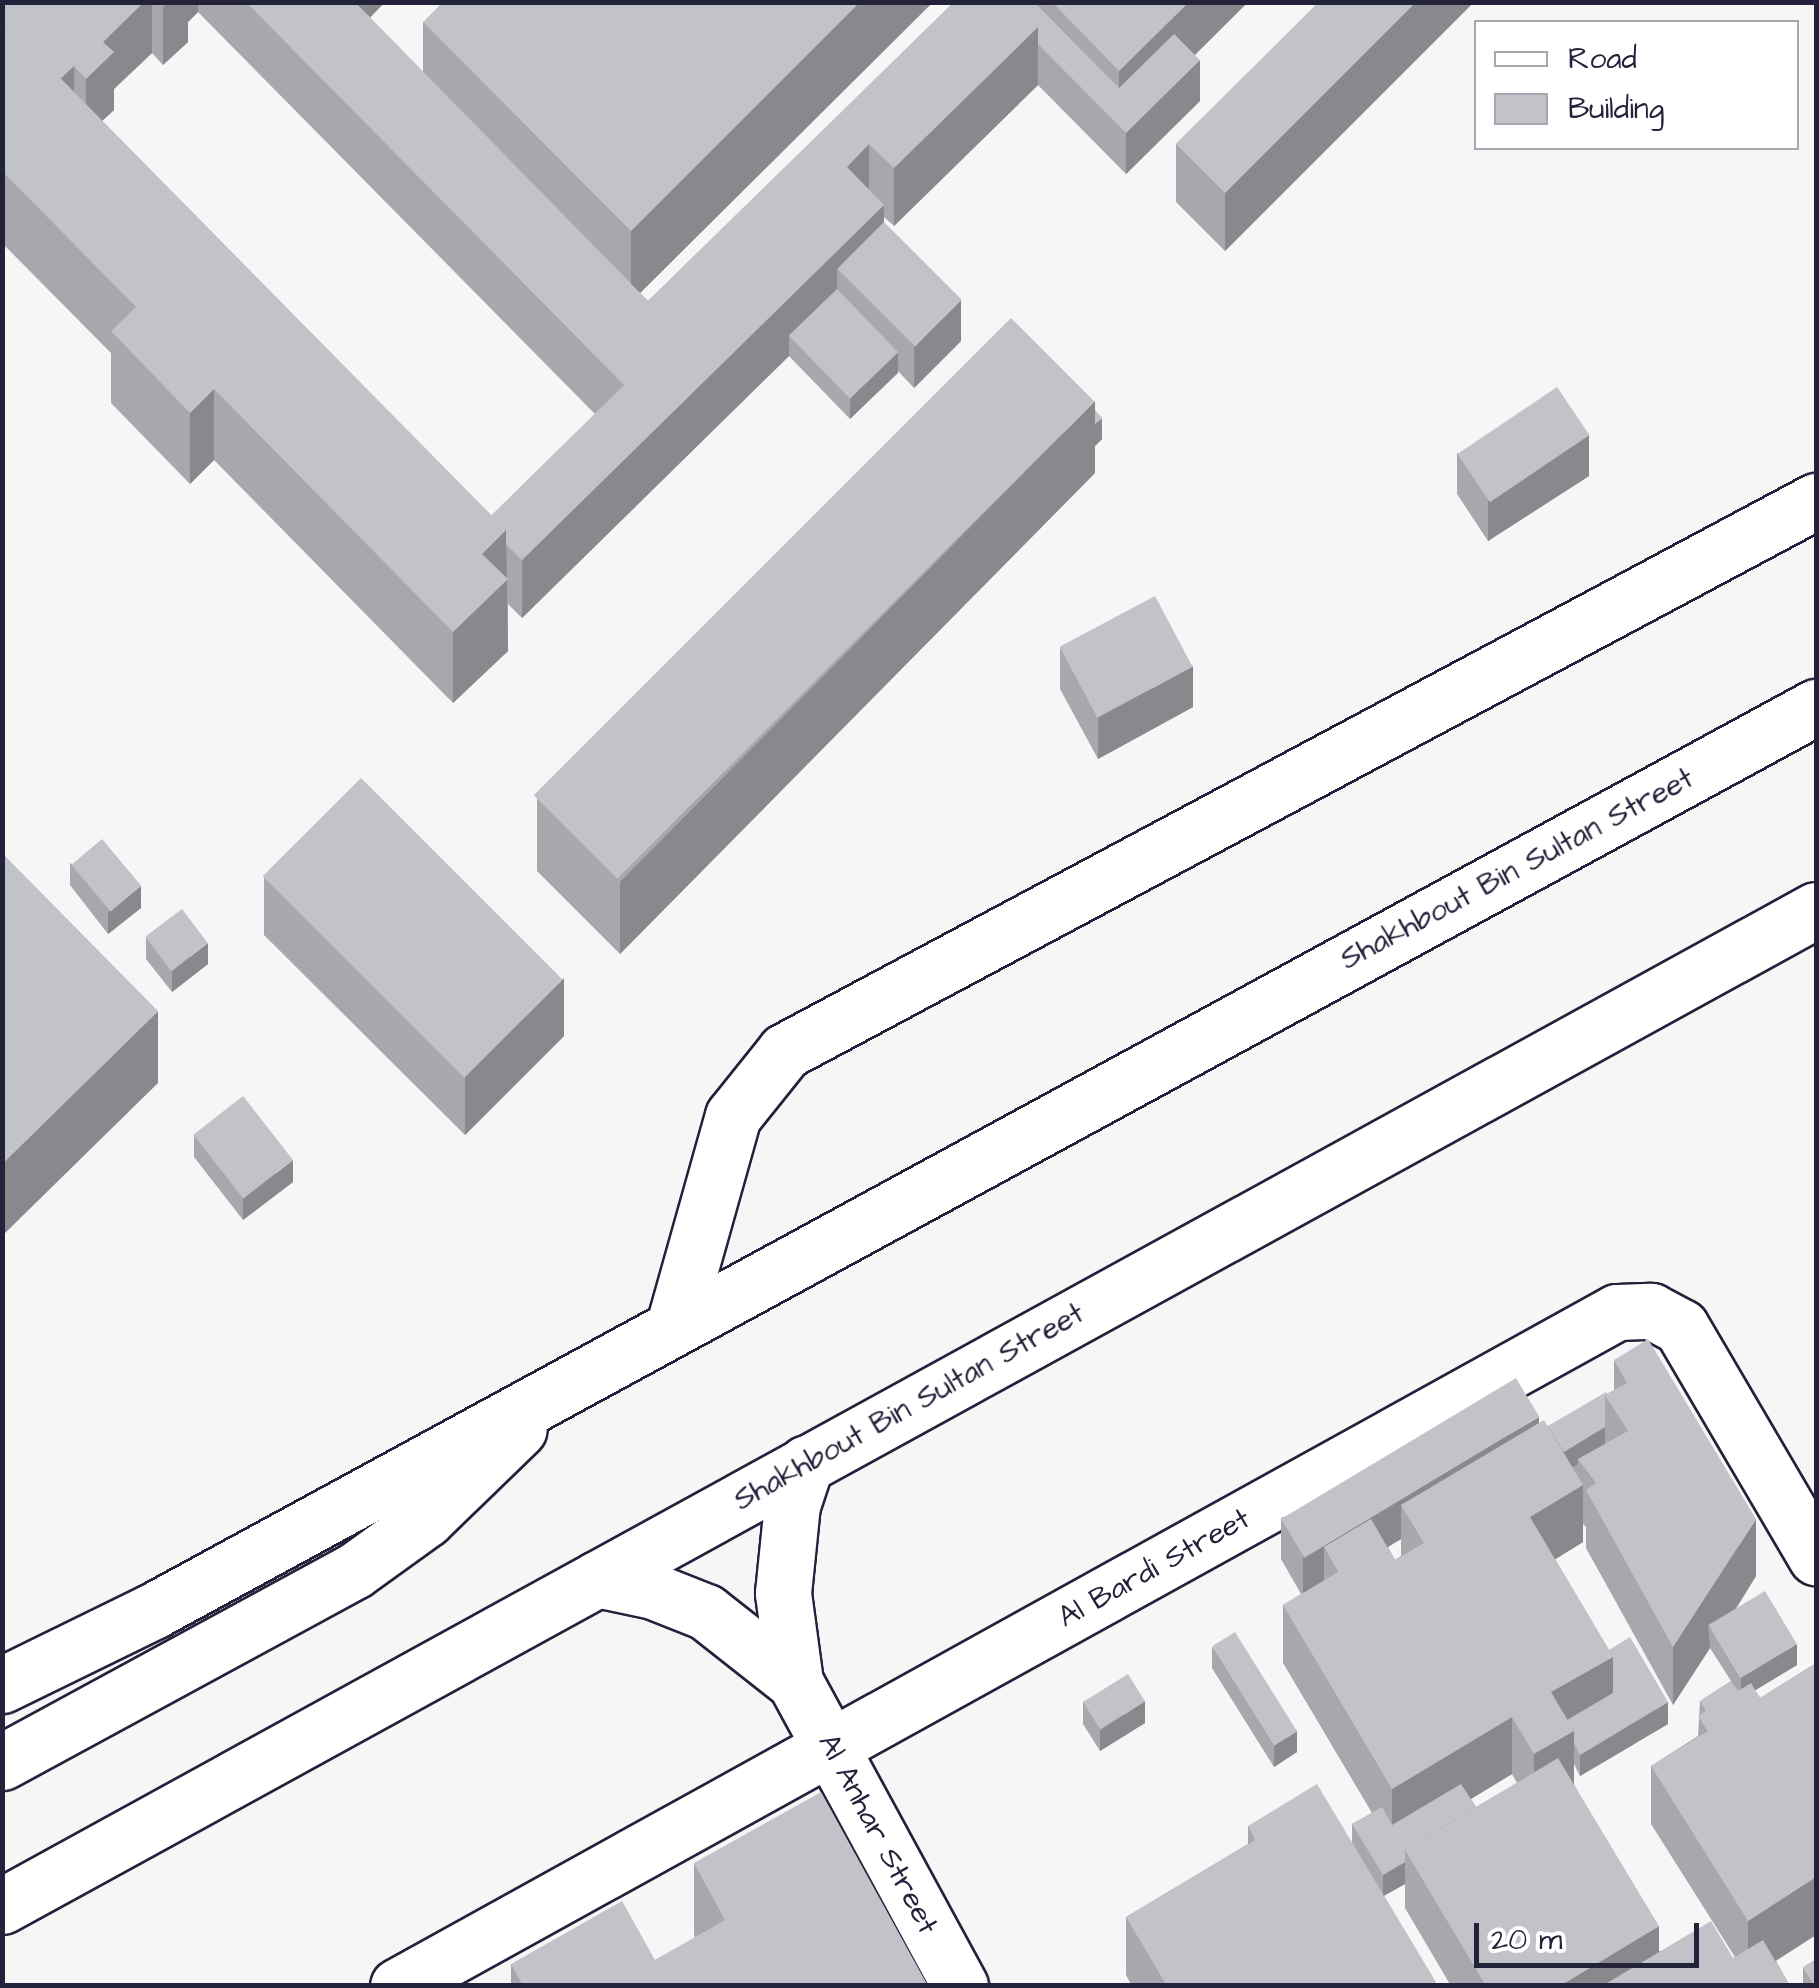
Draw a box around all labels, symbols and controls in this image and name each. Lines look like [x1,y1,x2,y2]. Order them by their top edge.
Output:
legend [1474,20,1799,150]
text: Road [1568,38,1637,80]
text: Building [1568,88,1664,130]
street label: Shakhbout Bin Sultan Street [1334,760,1700,978]
street label: Shakhbout Bin Sultan Street [728,1296,1090,1518]
street label: Al Bardi Street [1052,1500,1256,1636]
street label: Al Anhar Street [810,1728,946,1940]
scale bar [1479,1903,1704,1965]
text: 20 m [1491,1919,1562,1961]

